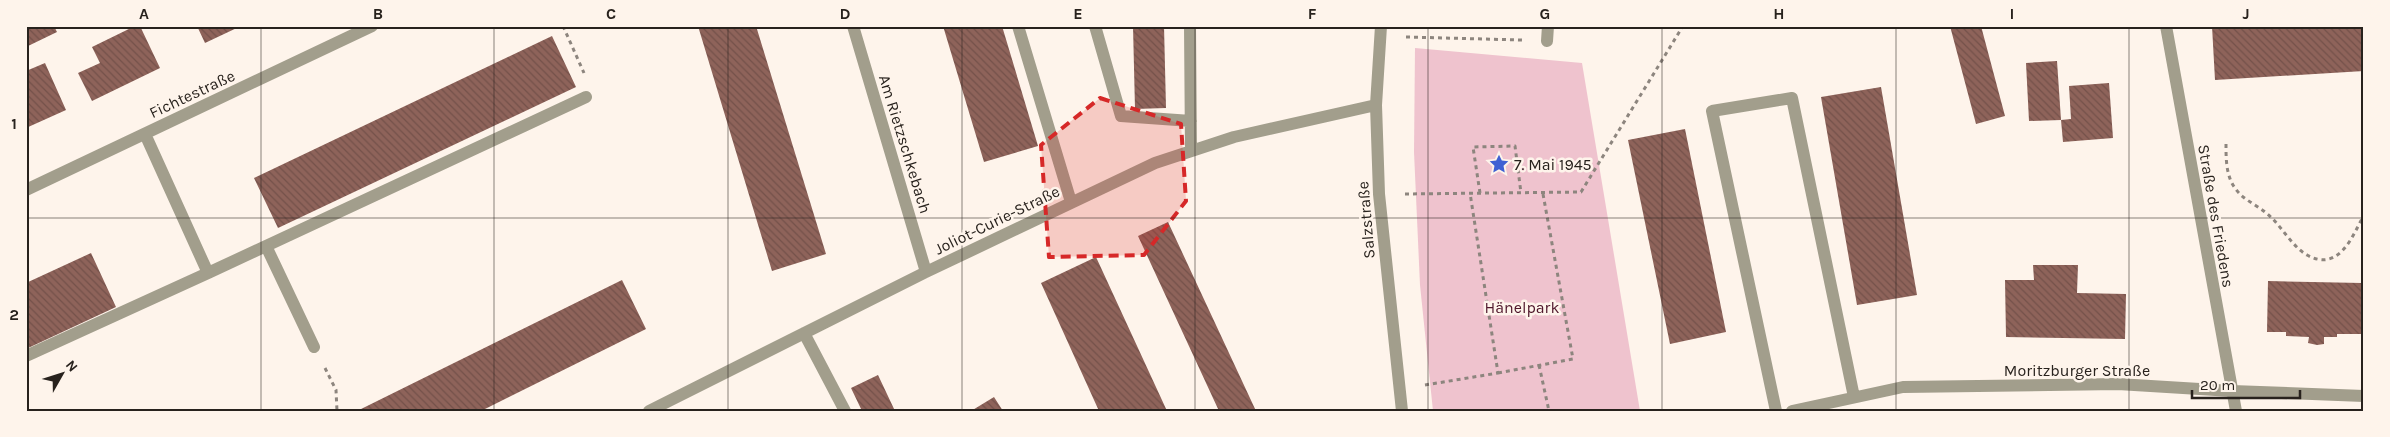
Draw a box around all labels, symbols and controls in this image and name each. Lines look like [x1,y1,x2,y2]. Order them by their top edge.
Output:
text: A [139,4,149,23]
text: B [373,4,383,23]
text: C [606,4,616,23]
text: D [840,4,851,23]
text: E [1073,4,1083,23]
text: F [1308,4,1317,23]
text: G [1540,4,1550,23]
text: H [1773,4,1785,23]
text: I [2010,4,2014,23]
text: J [2242,4,2250,23]
street label: Fichtestraße [146,66,238,122]
street label: Am Rietzschkebach [875,72,935,216]
text: 1 [11,114,17,133]
street label: Straße des Friedens [2194,143,2238,289]
place icon: 7. Mai 1945 [1488,153,1510,175]
place label: 7. Mai 1945 [1514,155,1592,174]
street label: Joliot-Curie-Straße [931,181,1063,259]
street label: Salzstraße [1353,181,1379,259]
park label: Hänelpark [1485,298,1559,317]
text: 2 [9,305,19,324]
north arrow [38,350,88,400]
text: N [62,357,81,375]
street label: Moritzburger Straße [2004,361,2150,380]
scale bar [2192,367,2300,399]
text: 20 m [2200,376,2235,394]

